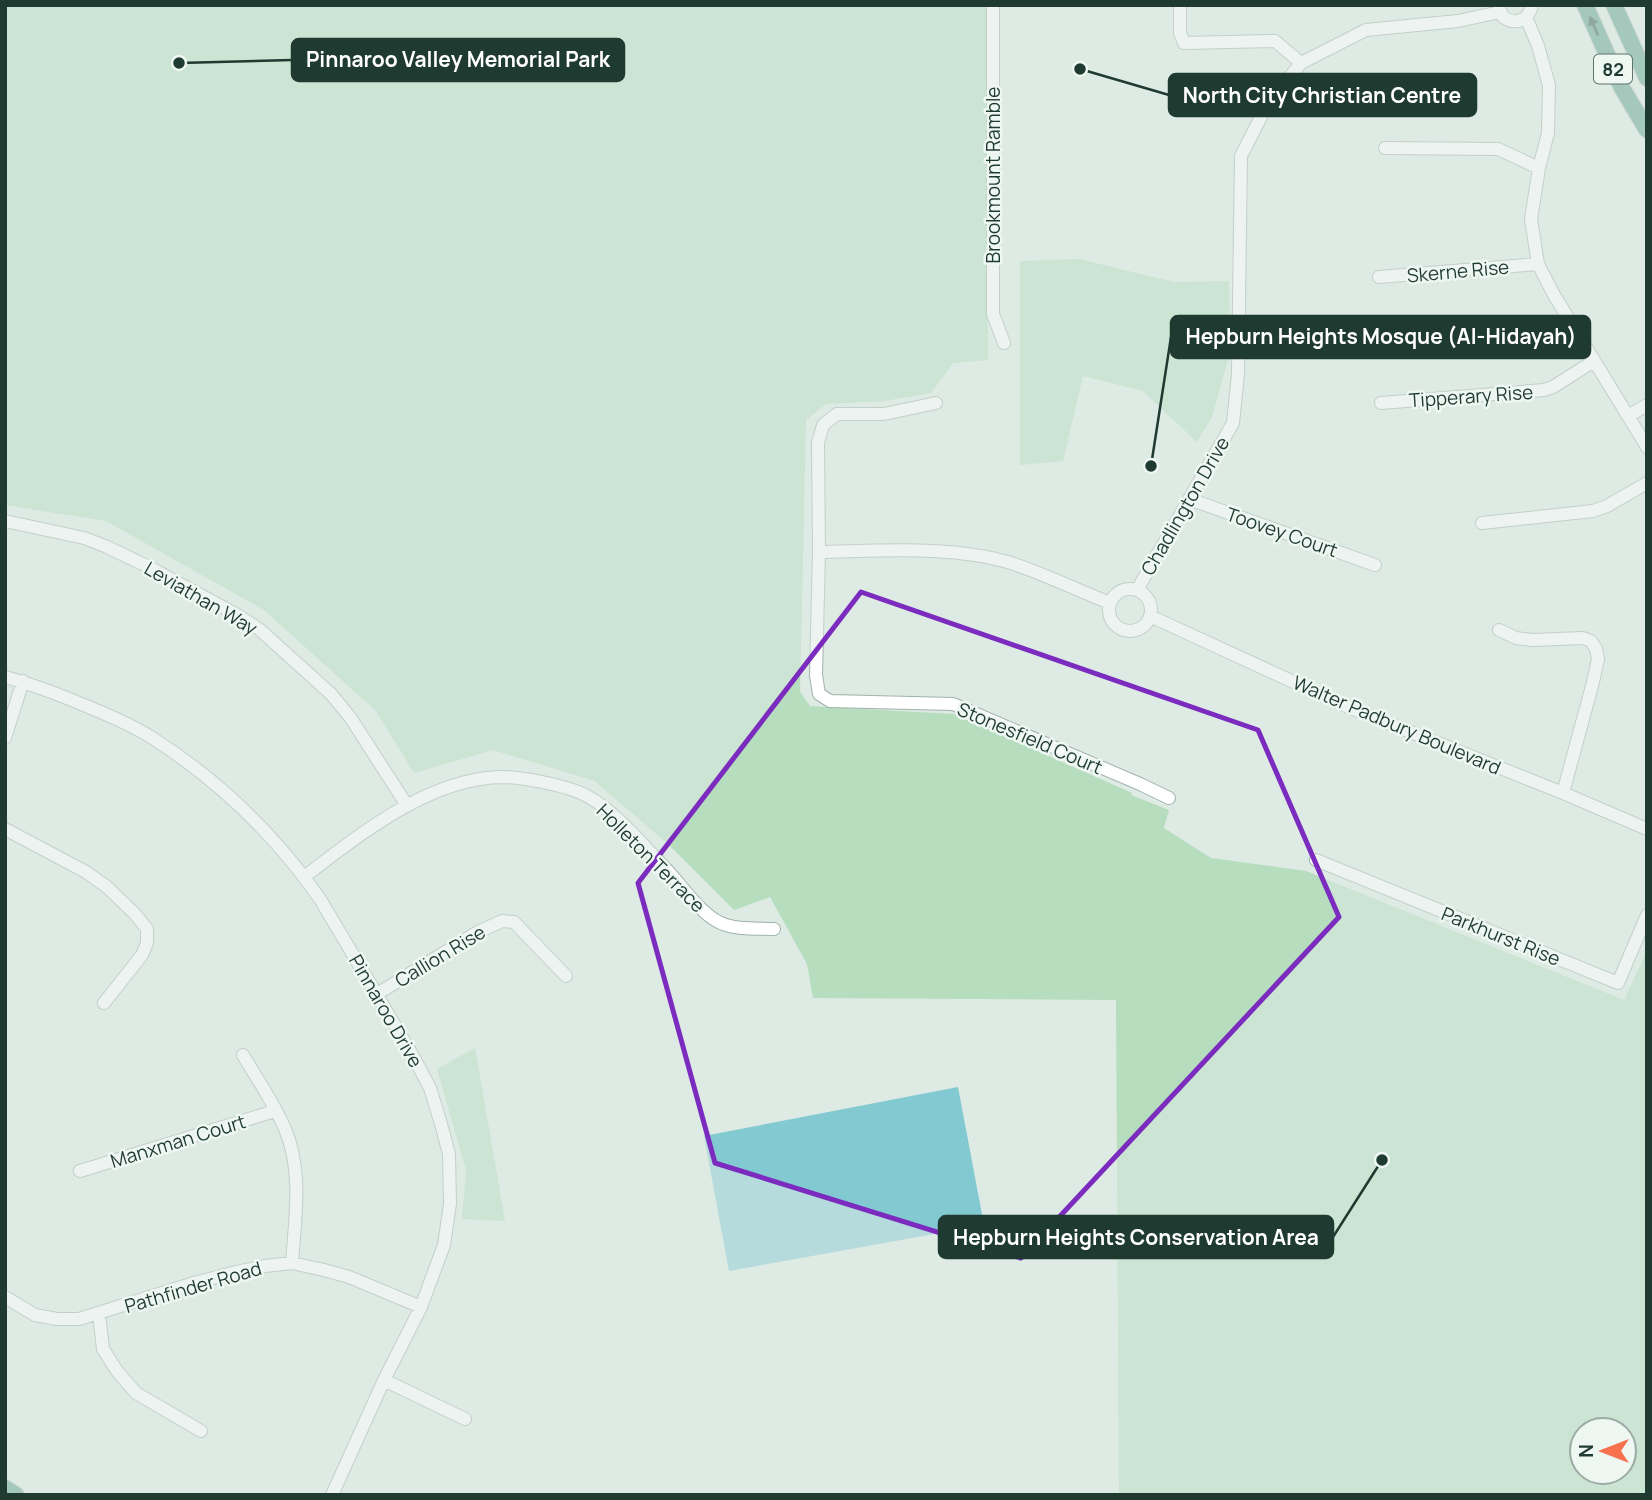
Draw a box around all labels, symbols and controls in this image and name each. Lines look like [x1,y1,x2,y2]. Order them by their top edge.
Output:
one-way arrow [1588,15,1599,36]
callout: Pinnaroo Valley Memorial Park [292,39,624,81]
text: Pinnaroo Valley Memorial Park [306,45,611,73]
road number: 82 [1594,55,1632,84]
callout: North City Christian Centre [1169,74,1476,116]
text: North City Christian Centre [1183,81,1461,109]
street label: Brookmount Ramble [980,87,1006,263]
street label: Skerne Rise [1406,254,1510,288]
callout: Hepburn Heights Mosque (Al-Hidayah) [1171,316,1590,358]
text: Hepburn Heights Mosque (Al-Hidayah) [1185,322,1577,350]
street label: Tipperary Rise [1408,379,1534,413]
street label: Chadlington Drive [1135,432,1235,580]
street label: Toovey Court [1223,501,1341,563]
street label: Leviathan Way [140,555,262,641]
street label: Walter Padbury Boulevard [1289,669,1505,781]
street label: Stonesfield Court [954,696,1106,780]
street label: Holleton Terrace [591,798,711,918]
street label: Parkhurst Rise [1438,900,1564,972]
street label: Callion Rise [390,919,490,993]
street label: Pinnaroo Drive [343,950,429,1072]
street label: Manxman Court [107,1108,249,1174]
callout: Hepburn Heights Conservation Area [939,1216,1333,1258]
text: Hepburn Heights Conservation Area [953,1223,1319,1251]
street label: Pathfinder Road [122,1255,264,1319]
north arrow [1568,1416,1638,1486]
text: N [1573,1444,1599,1458]

